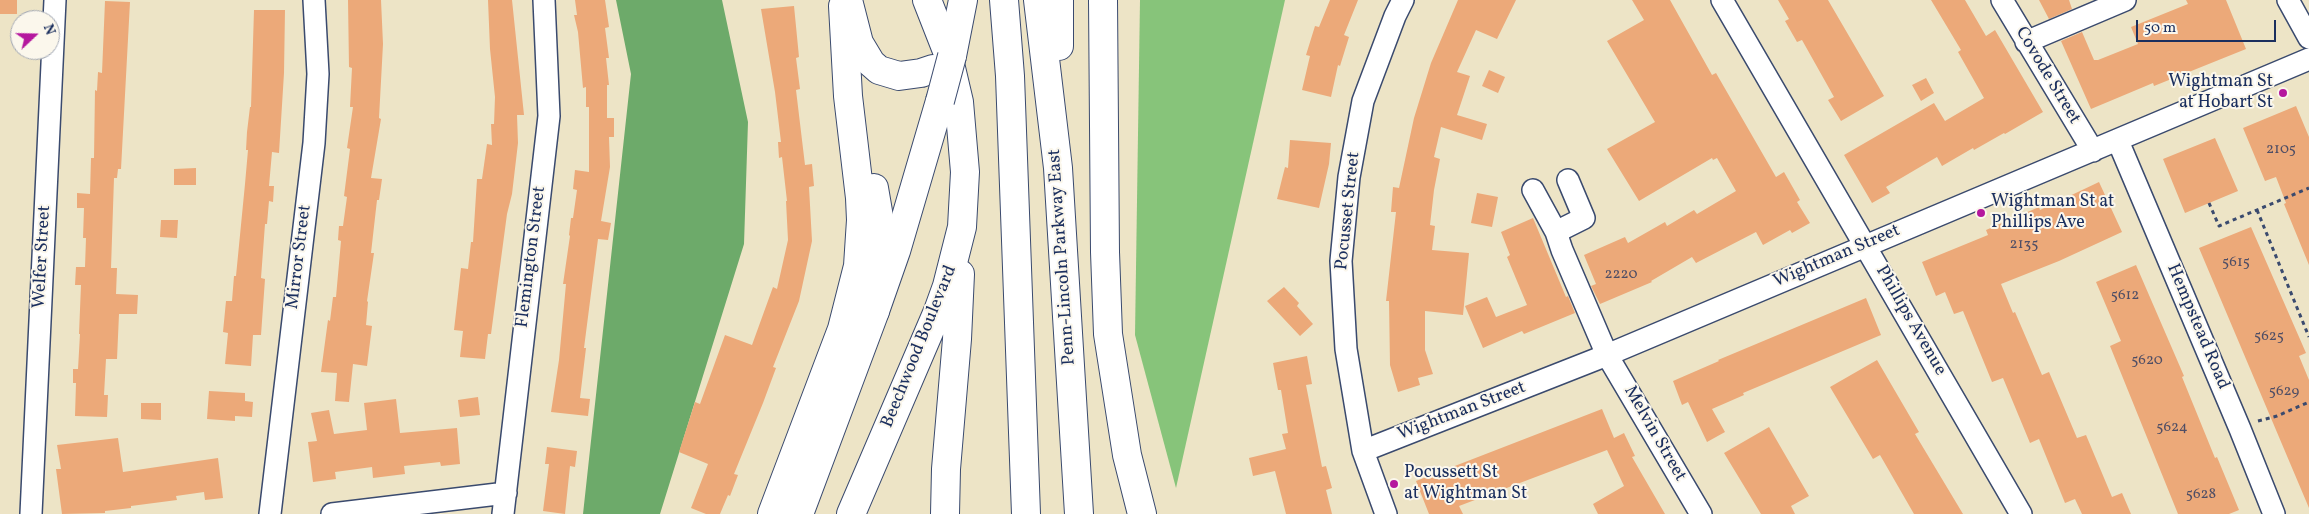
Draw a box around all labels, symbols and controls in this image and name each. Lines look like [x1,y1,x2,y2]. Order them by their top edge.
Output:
north arrow [10,10,60,60]
scale bar [2139,10,2279,42]
text: 50 m [2144,18,2176,39]
text: N [38,22,59,38]
street label: Covode Street [2010,24,2084,128]
place label: Wightman St at Hobart St [2168,72,2273,115]
marker: Wightman St at Hobart St [2277,87,2289,99]
house number: 2105 [2266,141,2296,159]
street label: Penn-Lincoln Parkway East [1045,148,1081,366]
street label: Pocusset Street [1332,151,1366,271]
street label: Flemington Street [513,185,551,329]
place label: Wightman St at Phillips Ave [1991,192,2114,234]
street label: Mirror Street [283,203,317,311]
street label: Welfer Street [30,205,56,309]
marker: Wightman St at Phillips Ave [1975,207,1987,219]
street label: Wightman Street [1770,221,1904,293]
house number: 2135 [2010,236,2038,254]
house number: 5615 [2222,254,2250,272]
street label: Hempstead Road [2161,261,2233,393]
street label: Phillips Avenue [1870,262,1950,380]
street label: Beechwood Boulevard [878,263,962,431]
house number: 2220 [1604,266,1638,284]
house number: 5612 [2111,287,2139,305]
house number: 5625 [2254,328,2284,346]
house number: 5620 [2131,352,2163,370]
street label: Wightman Street [1395,378,1529,446]
street label: Melvin Street [1618,382,1690,486]
house number: 5629 [2269,383,2299,401]
house number: 5624 [2156,419,2188,437]
place label: Pocussett St at Wightman St [1404,463,1527,506]
marker: Pocussett St at Wightman St [1388,478,1400,490]
house number: 5628 [2186,486,2216,504]

